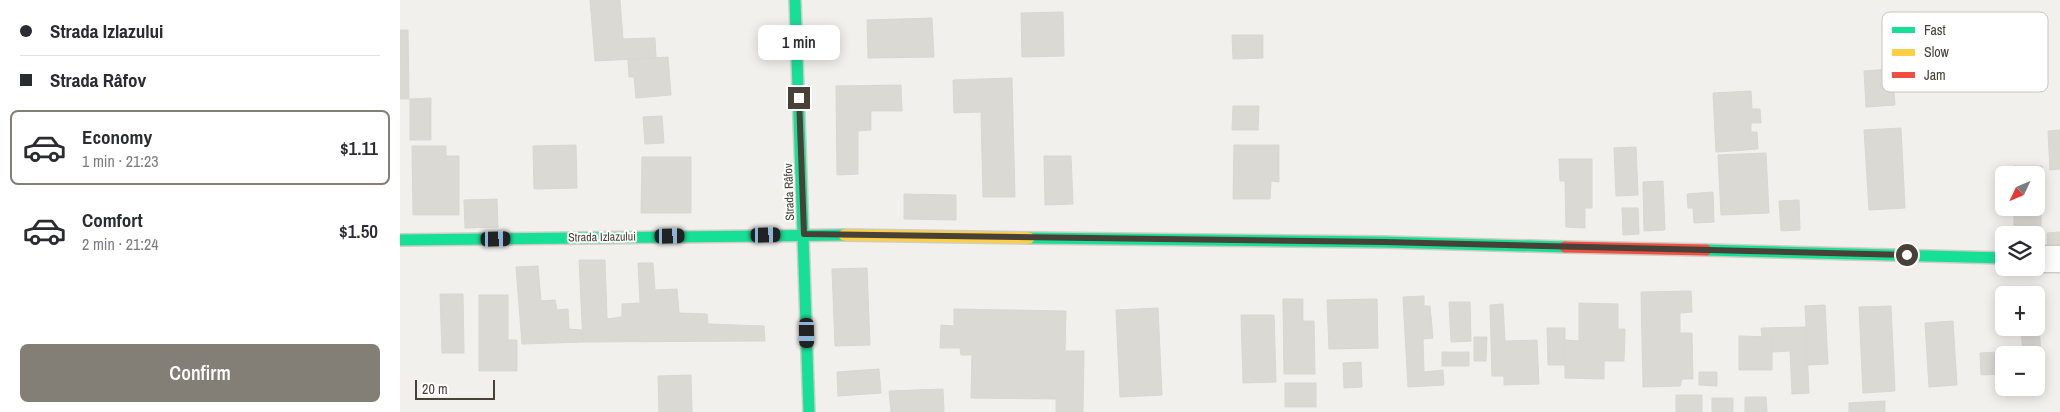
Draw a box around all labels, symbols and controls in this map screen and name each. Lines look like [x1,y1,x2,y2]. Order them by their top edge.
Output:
legend [1882,12,2048,92]
text: Strada Izlazului [50,18,163,44]
text: Fast [1924,21,1946,39]
callout: 1 min [758,26,840,61]
text: 1 min [782,31,816,53]
text: Slow [1924,43,1950,61]
text: Jam [1924,66,1946,84]
text: Strada Râfov [50,67,146,93]
route end [788,87,810,109]
text: Economy [82,124,152,150]
icon: car [22,125,67,170]
text: $1.11 [340,135,378,161]
text: 1 min · 21:23 [82,150,159,172]
street label: Strada Râfov [780,163,798,221]
north arrow [1995,166,2045,216]
map controls [1995,166,2045,396]
text: Comfort [82,207,143,233]
icon: car [22,208,67,253]
text: $1.50 [339,218,378,244]
button: layers [1995,226,2045,276]
car [750,227,781,243]
street label: Strada Izlazului [568,228,636,246]
car [654,228,685,244]
car [480,231,511,247]
text: 2 min · 21:24 [82,233,159,255]
route start [1896,244,1918,266]
button: + [1995,286,2045,336]
car [799,318,814,348]
button: Confirm [20,344,380,402]
button: − [1995,346,2045,396]
scale bar [415,377,495,400]
text: 20 m [422,380,448,398]

